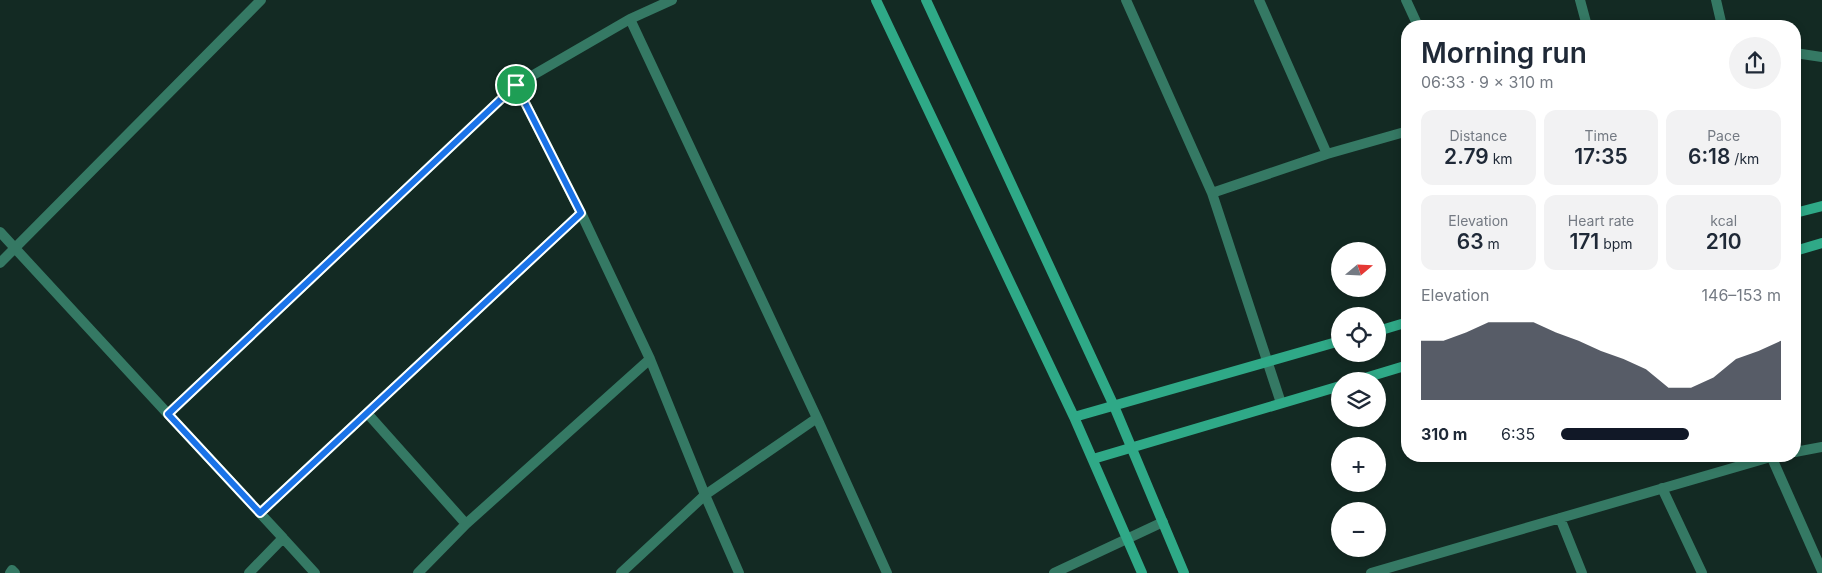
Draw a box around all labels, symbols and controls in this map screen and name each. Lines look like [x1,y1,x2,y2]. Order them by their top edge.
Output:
text: Morning run [1421,36,1587,70]
button: share [1729,37,1781,89]
pin [495,64,537,106]
icon: arrive [502,71,530,99]
text: 06:33 · 9 × 310 m [1421,72,1554,92]
text: Distance [1449,127,1507,144]
text: Time [1585,127,1617,144]
text: Pace [1707,127,1740,144]
text: 2.79 [1444,144,1489,169]
text: 17:35 [1574,144,1628,169]
text: 6:18 [1688,144,1730,169]
text: km [1489,150,1513,167]
text: /km [1730,150,1759,167]
text: Elevation [1448,212,1508,229]
text: Heart rate [1568,212,1634,229]
text: kcal [1710,212,1737,229]
text: 63 [1457,229,1484,254]
text: 171 [1569,229,1599,254]
text: 210 [1706,229,1742,254]
text: m [1484,235,1500,252]
text: bpm [1599,235,1633,252]
north arrow [1331,242,1386,298]
map controls [1331,242,1386,557]
text: Elevation [1421,285,1490,305]
text: 146–153 m [1702,285,1781,305]
button: locate [1331,307,1386,362]
button: layers [1331,372,1386,427]
text: 310 m [1421,424,1467,444]
text: 6:35 [1501,424,1535,444]
button: + [1331,437,1386,492]
button: − [1331,502,1386,557]

